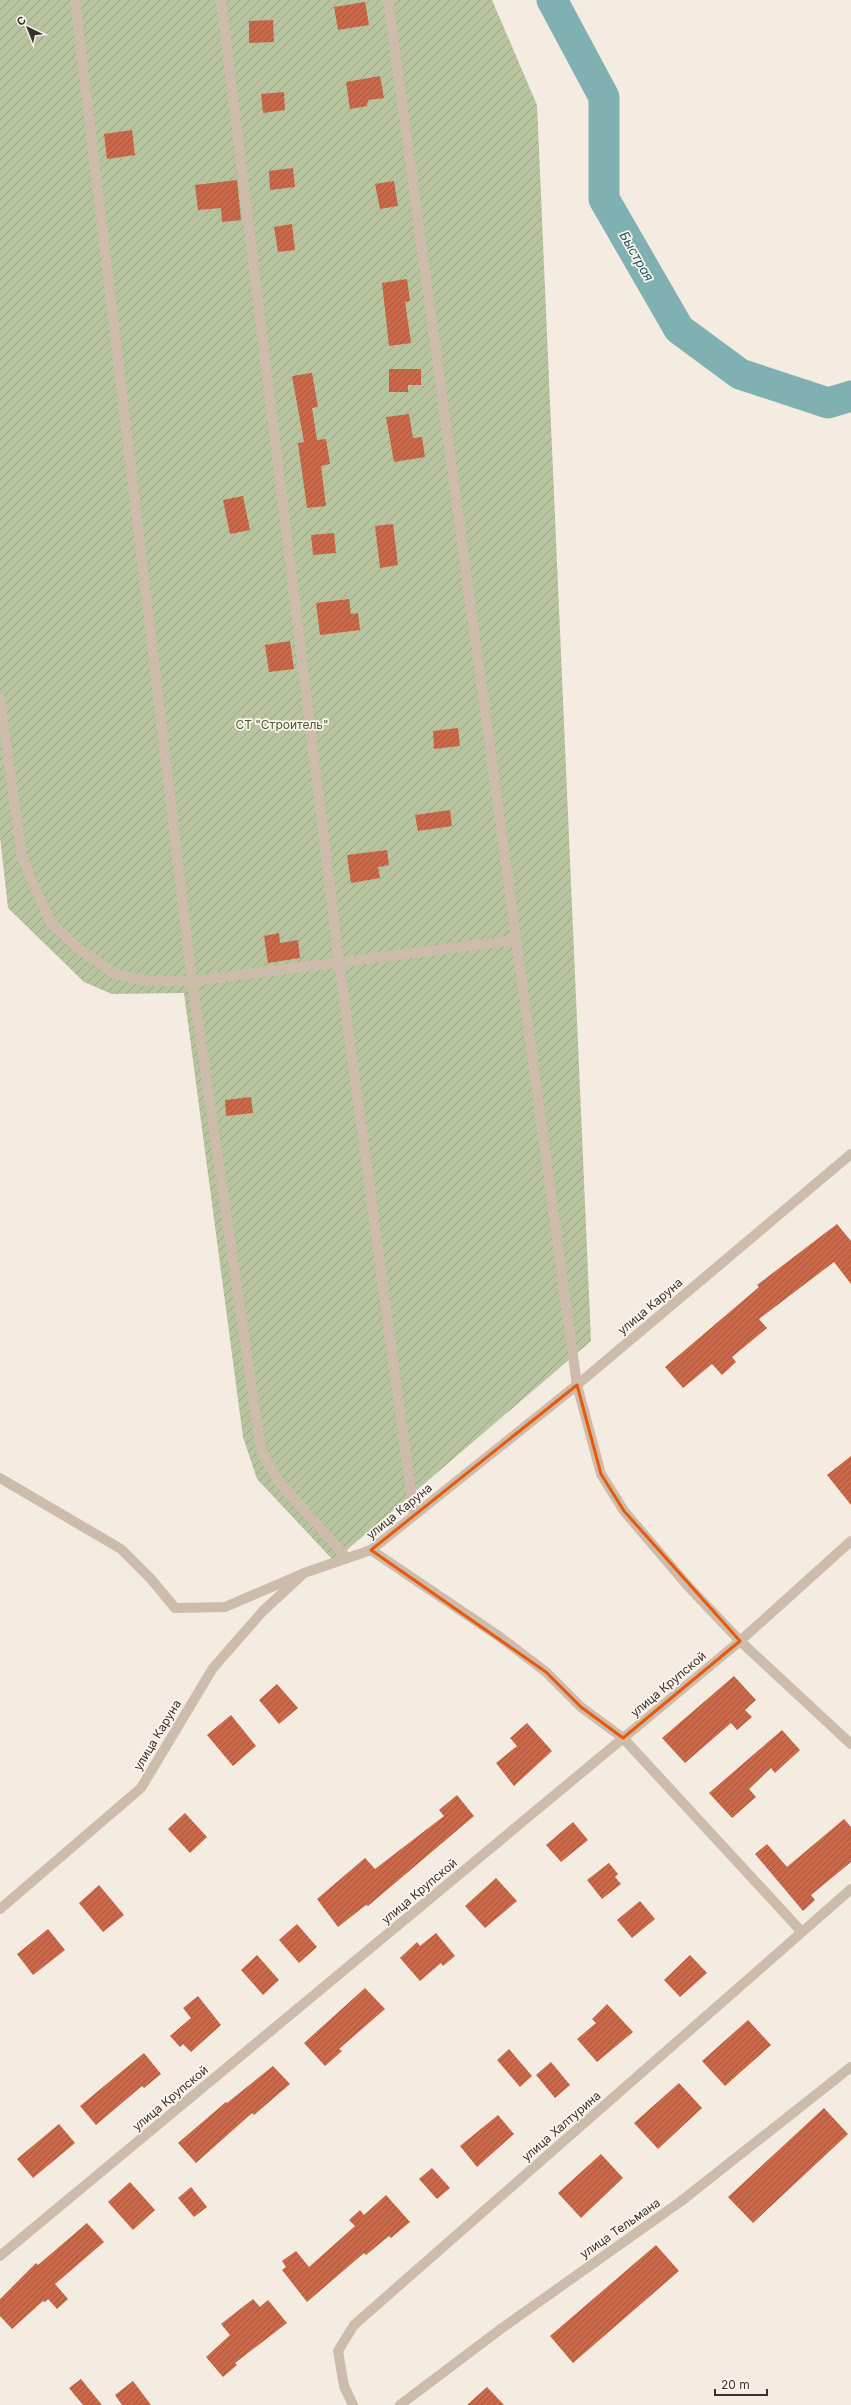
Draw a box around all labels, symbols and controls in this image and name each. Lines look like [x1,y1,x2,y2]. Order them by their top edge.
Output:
north arrow [8,8,48,48]
text: С [13,13,29,29]
water label: Быстрая [616,228,658,284]
park label: СТ "Строитель" [235,717,329,732]
street label: улица Каруна [615,1275,685,1337]
street label: улица Каруна [363,1480,435,1542]
street label: улица Крупской [627,1648,709,1720]
street label: улица Каруна [130,1697,184,1773]
street label: улица Крупской [378,1855,460,1927]
street label: улица Крупской [129,2062,211,2134]
street label: улица Халтурина [519,2088,603,2164]
street label: улица Тельмана [577,2195,663,2261]
scale bar [715,2371,767,2397]
text: 20 m [721,2377,750,2392]

